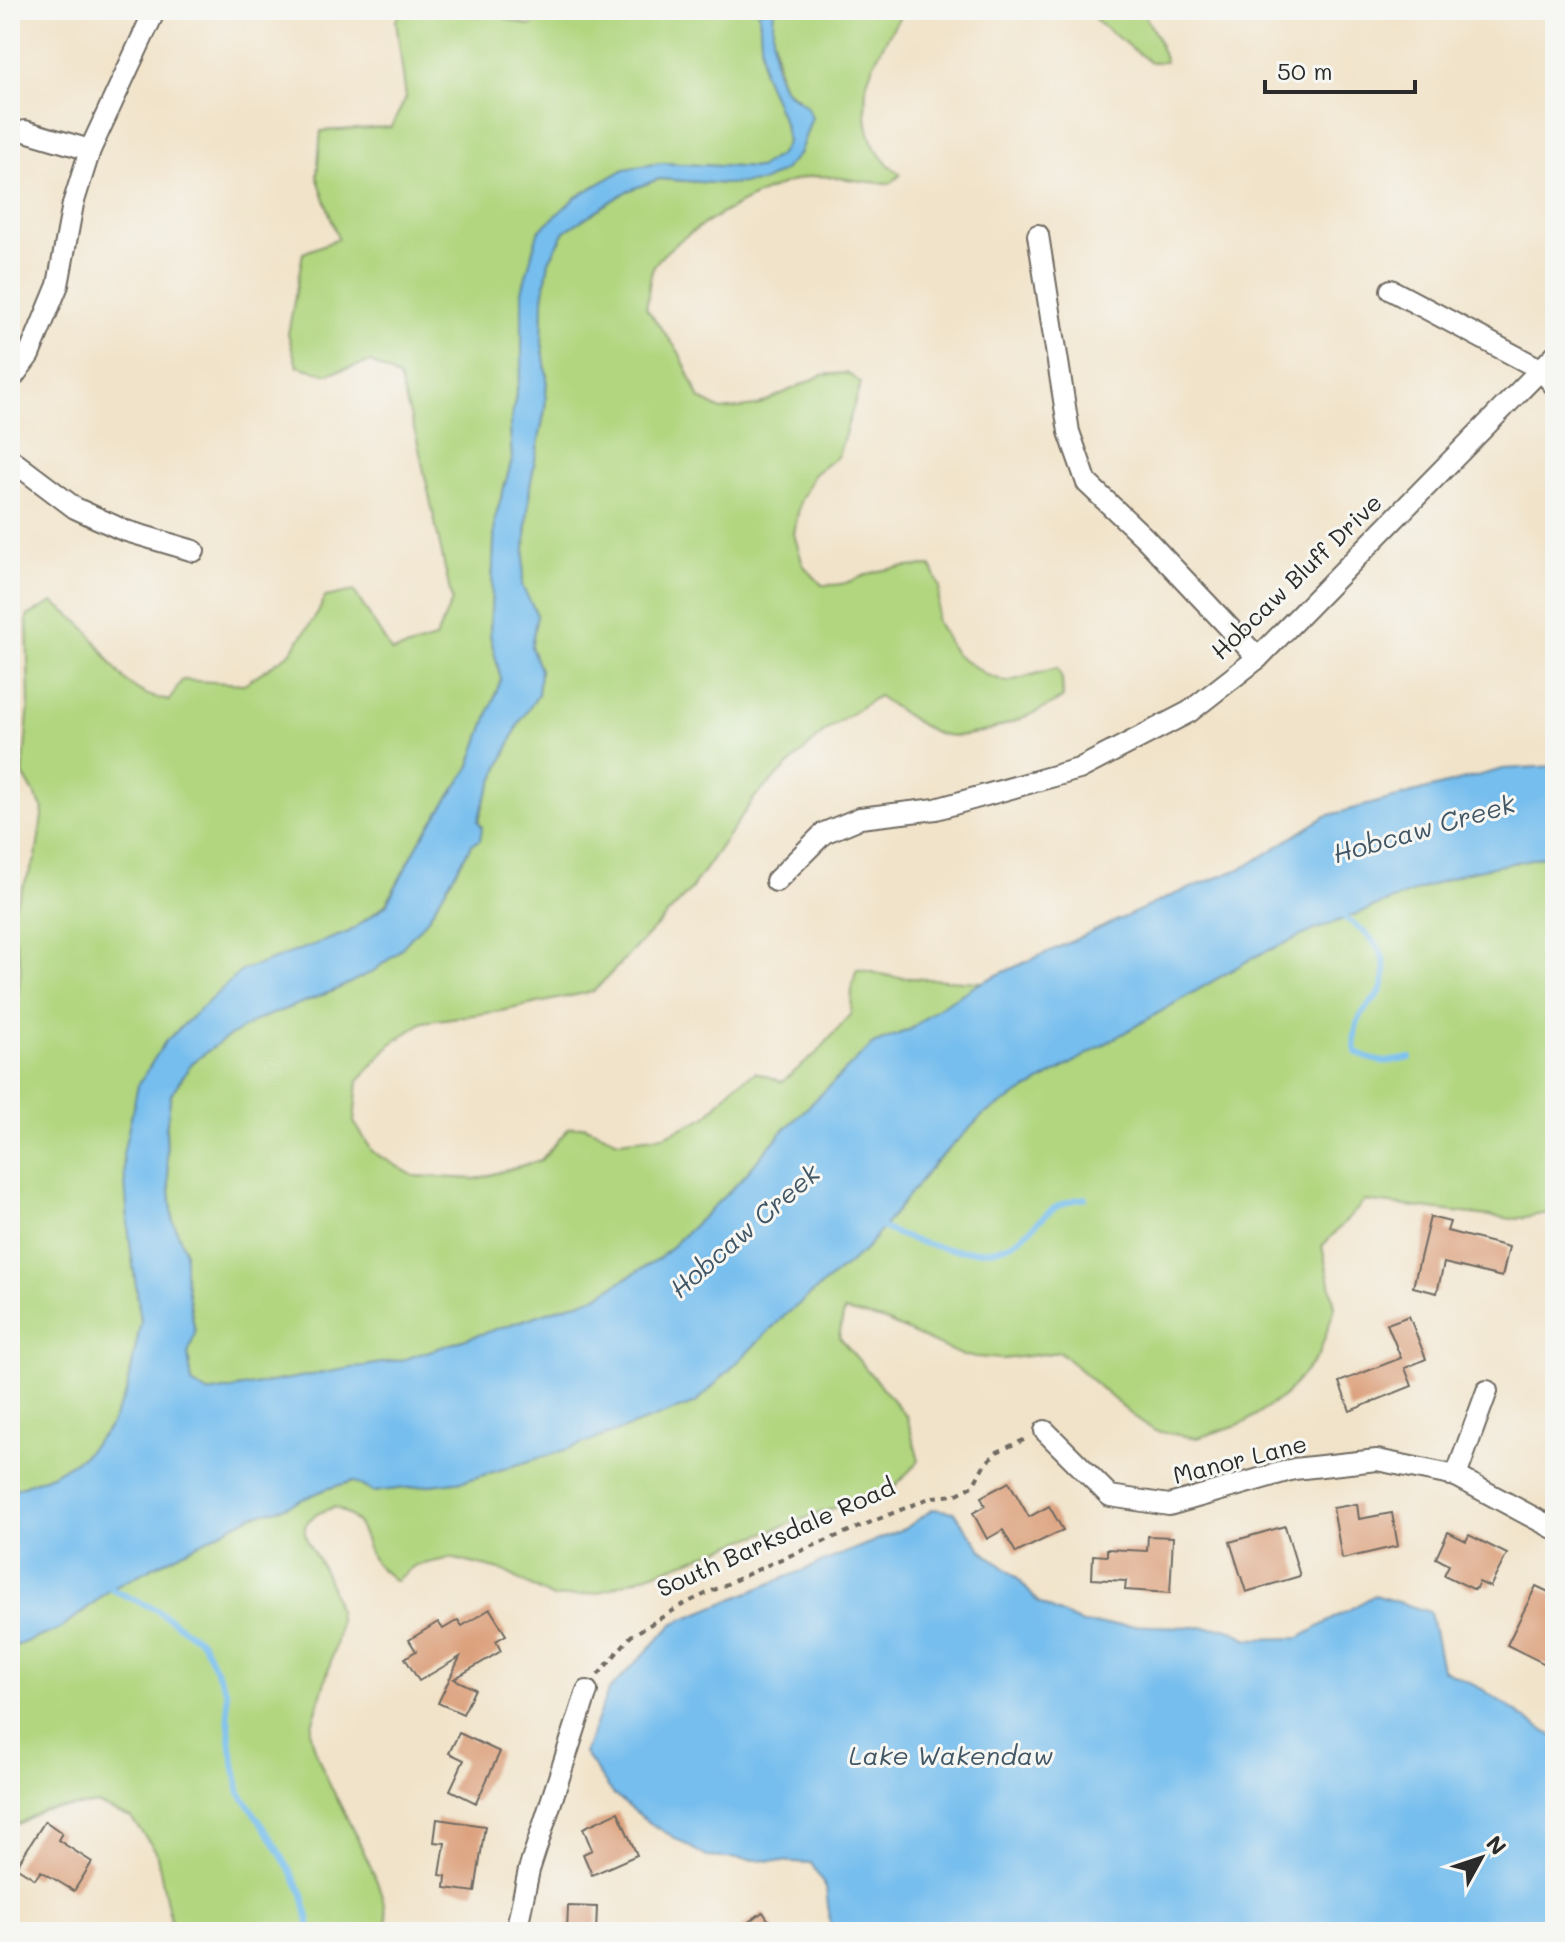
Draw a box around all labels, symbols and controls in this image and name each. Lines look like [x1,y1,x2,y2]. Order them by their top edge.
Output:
scale bar [1265,44,1415,94]
text: 50 m [1277,55,1333,86]
street label: Hobcaw Bluff Drive [1204,486,1388,666]
water label: Hobcaw Creek [1329,785,1520,870]
water label: Hobcaw Creek [662,1155,827,1305]
street label: Manor Lane [1169,1427,1310,1490]
street label: South Barksdale Road [651,1470,899,1603]
water label: Lake Wakendaw [849,1738,1053,1772]
north arrow [1441,1818,1521,1898]
text: N [1480,1829,1513,1861]

